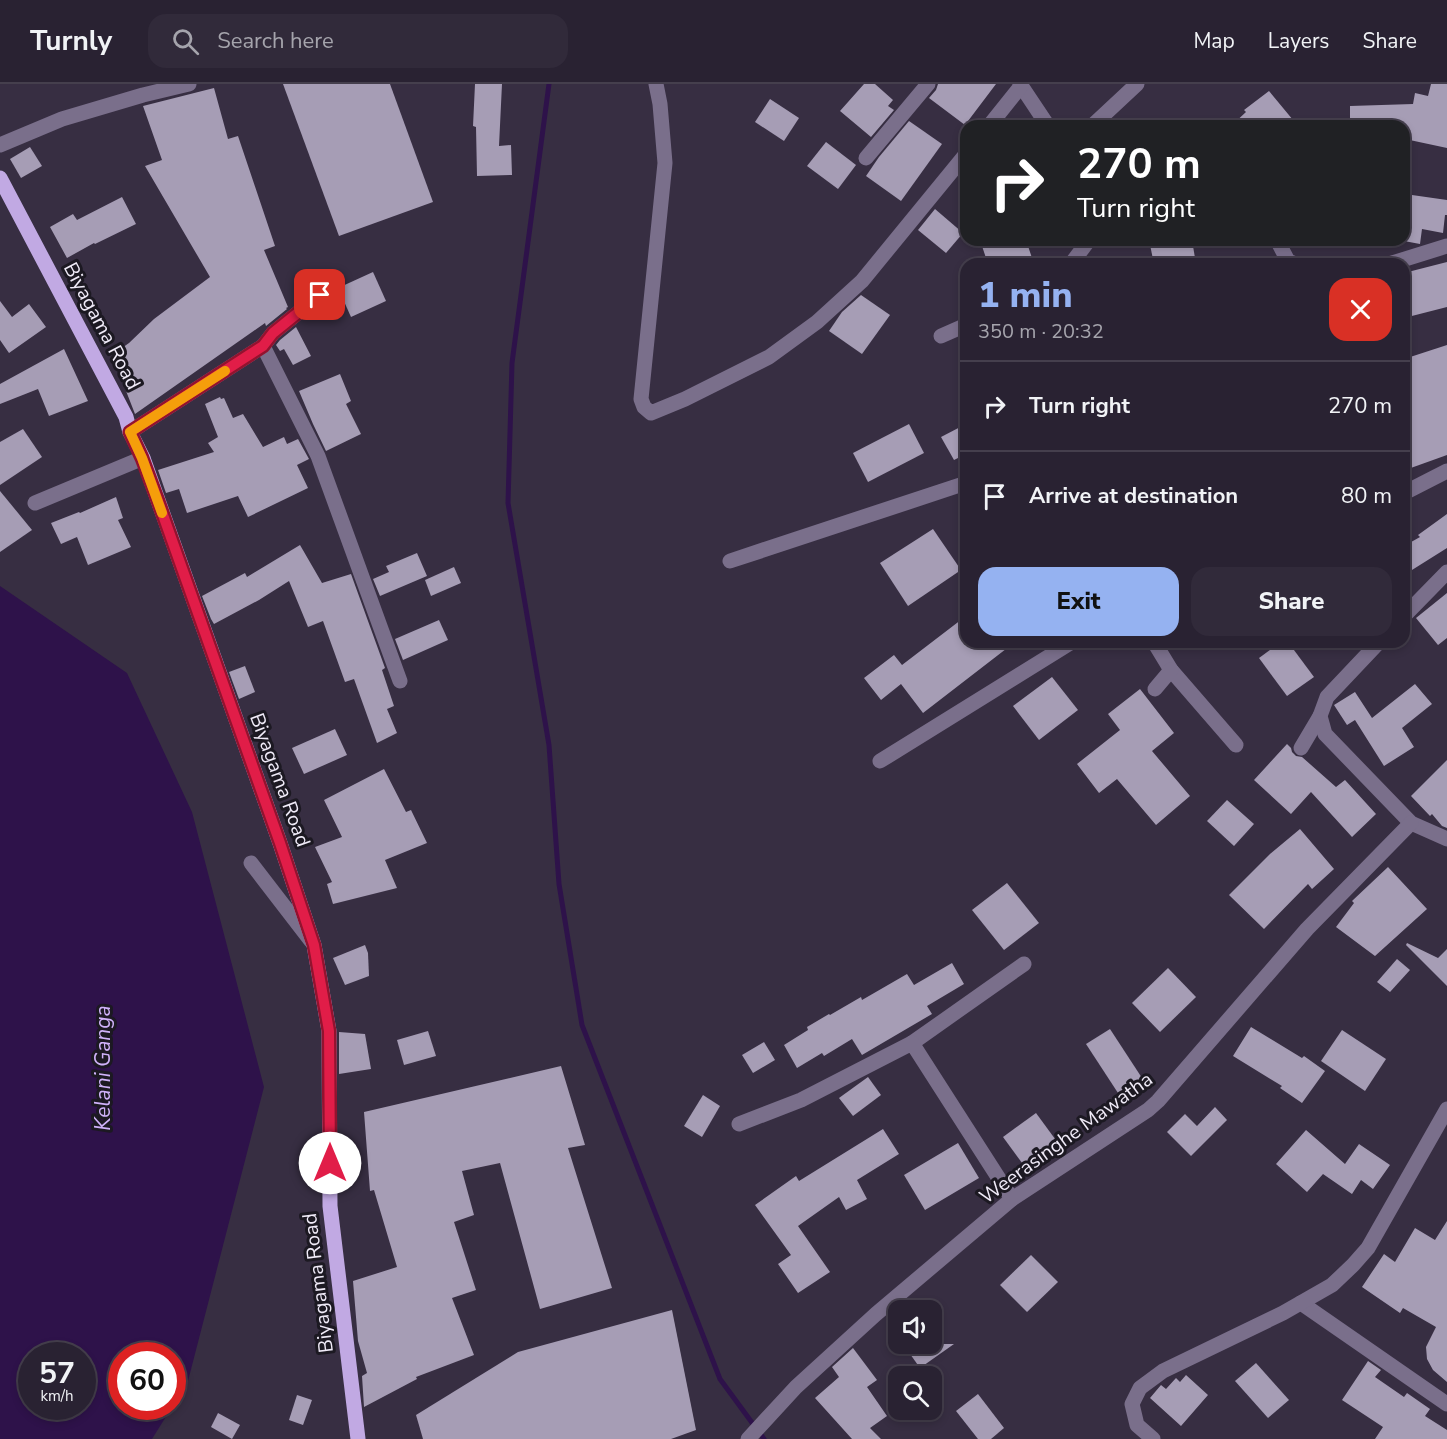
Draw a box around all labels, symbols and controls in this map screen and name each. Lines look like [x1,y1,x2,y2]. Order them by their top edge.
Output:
search box [148,14,568,68]
text: Turnly [30,22,112,60]
icon: search [169,25,202,58]
text: Search here [217,26,334,56]
text: Map [1193,27,1235,55]
text: Layers [1268,27,1329,55]
text: Share [1362,27,1417,55]
text: 270 m [1077,136,1201,193]
icon: right [978,144,1056,222]
text: Turn right [1077,190,1195,227]
street label: Biyagama Road [57,258,147,394]
pin [294,269,345,320]
text: 1 min [978,271,1073,320]
icon: arrive [303,278,336,311]
button: close [1329,278,1392,341]
text: 350 m · 20:32 [978,318,1104,345]
icon: right [978,390,1011,423]
text: Turn right [1029,391,1130,421]
text: 270 m [1328,391,1392,421]
icon: arrive [978,480,1011,513]
text: Arrive at destination [1029,481,1238,511]
text: 80 m [1341,481,1392,511]
button: Exit [978,567,1179,636]
button: Share [1191,567,1392,636]
street label: Biyagama Road [243,709,317,851]
water label: Kelani Ganga [89,1005,117,1131]
street label: Weerasinghe Mawatha [974,1066,1158,1210]
position arrow [298,1131,362,1195]
street label: Biyagama Road [296,1212,340,1354]
map controls [888,1300,942,1420]
button: sound [888,1300,942,1354]
speed limit sign: 60 [108,1342,186,1420]
text: 57 [39,1353,75,1394]
button: search [888,1366,942,1420]
text: km/h [40,1386,74,1406]

